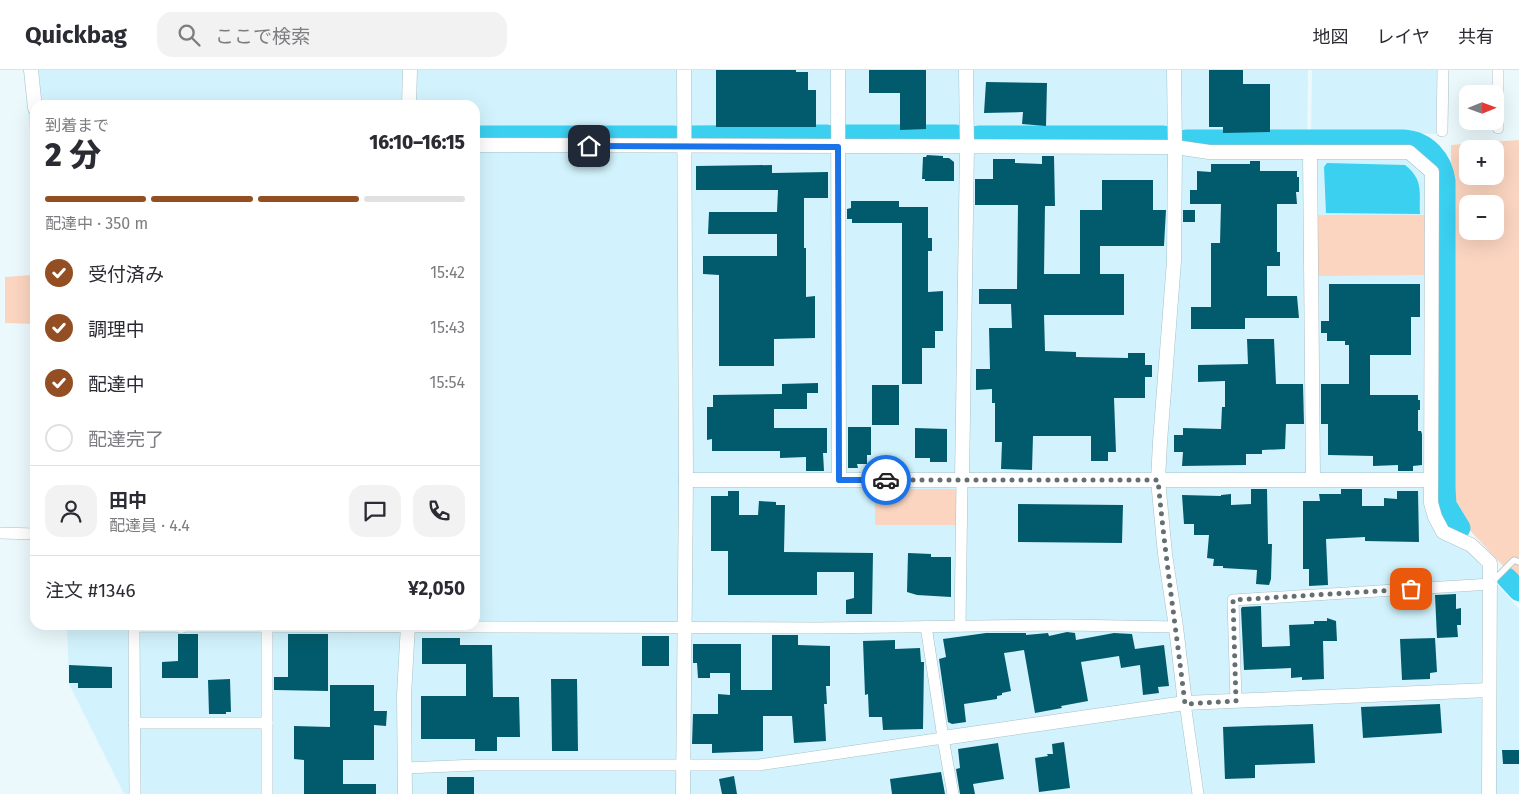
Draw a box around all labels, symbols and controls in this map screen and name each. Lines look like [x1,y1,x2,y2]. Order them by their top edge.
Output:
search box [157,12,507,57]
text: Quickbag [25,21,127,49]
icon: search [175,21,203,49]
text: ここで検索 [215,25,310,48]
text: 地図 [1313,26,1349,48]
text: レイヤ [1377,26,1430,48]
text: 共有 [1458,26,1494,48]
north arrow [1459,85,1504,130]
map controls [1459,85,1504,240]
text: 到着まで [45,116,109,135]
pin [568,125,610,167]
text: 16:10–16:15 [369,131,465,154]
icon: home [575,132,603,160]
text: 2 分 [45,136,101,174]
button: + [1459,140,1504,185]
button: − [1459,195,1504,240]
text: 配達中 · 350 m [45,214,148,233]
icon: check [45,259,73,287]
text: 受付済み [88,263,164,286]
text: 15:42 [430,263,465,282]
icon: check [45,314,73,342]
text: 調理中 [88,318,145,341]
text: 15:43 [430,318,465,337]
icon: check [45,369,73,397]
text: 配達中 [88,373,145,396]
text: 15:54 [430,373,465,392]
text: 配達完了 [88,428,164,451]
courier [861,455,911,505]
icon: car [872,466,900,494]
button: person [45,485,97,537]
button: chat [349,485,401,537]
button: phone [413,485,465,537]
text: 田中 [109,489,147,512]
text: 配達員 · 4.4 [109,516,190,535]
pin [1390,568,1432,610]
icon: bag [1397,575,1425,603]
text: ¥2,050 [408,577,465,600]
text: 注文 #1346 [45,579,136,602]

